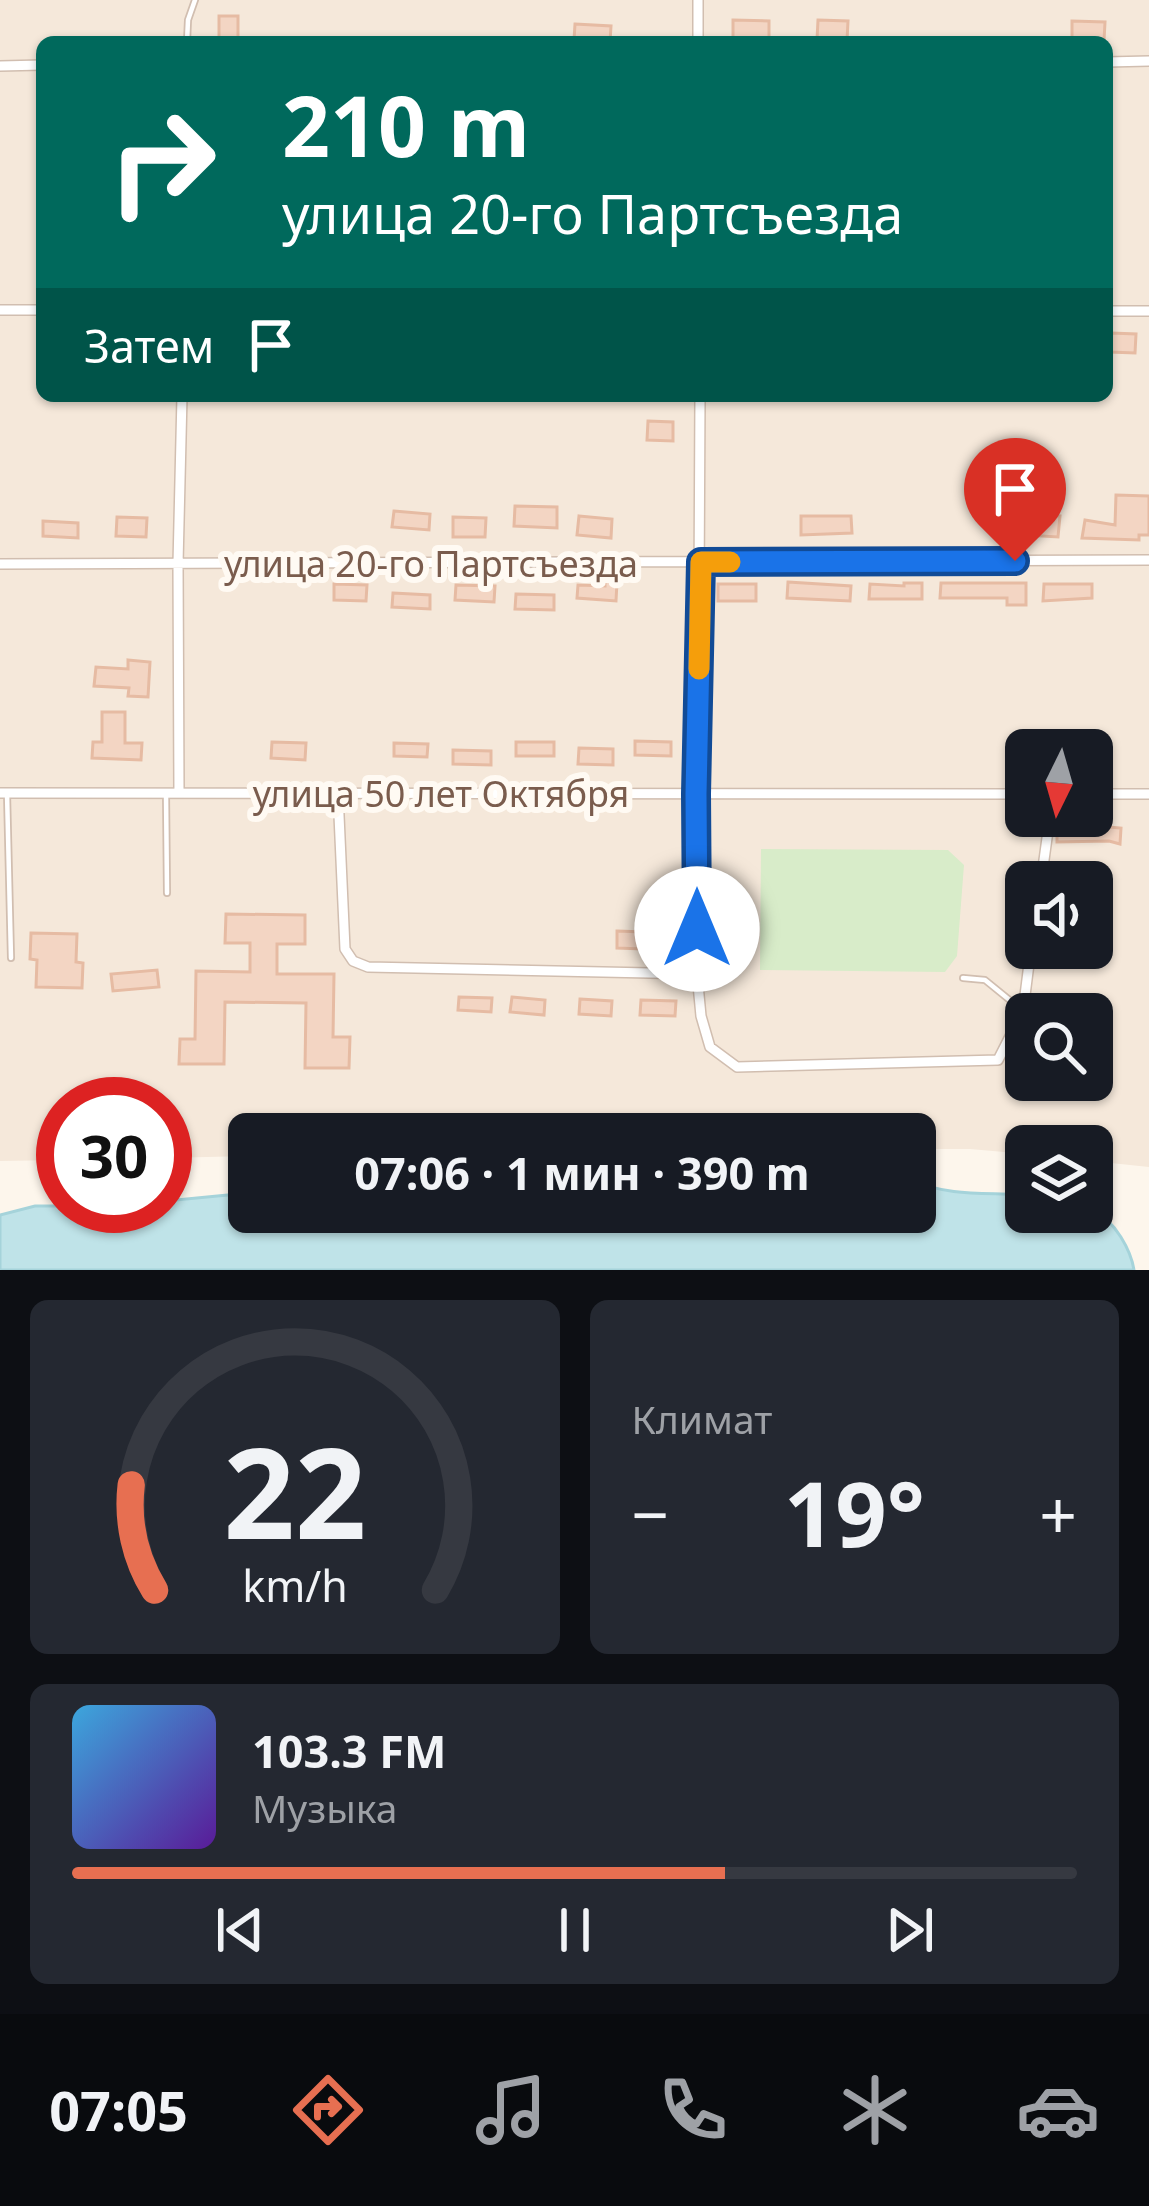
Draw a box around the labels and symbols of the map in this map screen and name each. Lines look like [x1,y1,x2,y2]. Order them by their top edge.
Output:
pin [964,438,1066,561]
street label: улица 20-го Партсъезда [224,539,638,588]
north arrow [1005,729,1113,837]
street label: улица 50 лет Октября [253,769,629,818]
position arrow [634,866,760,992]
speed limit sign: 30 [36,1077,192,1233]

